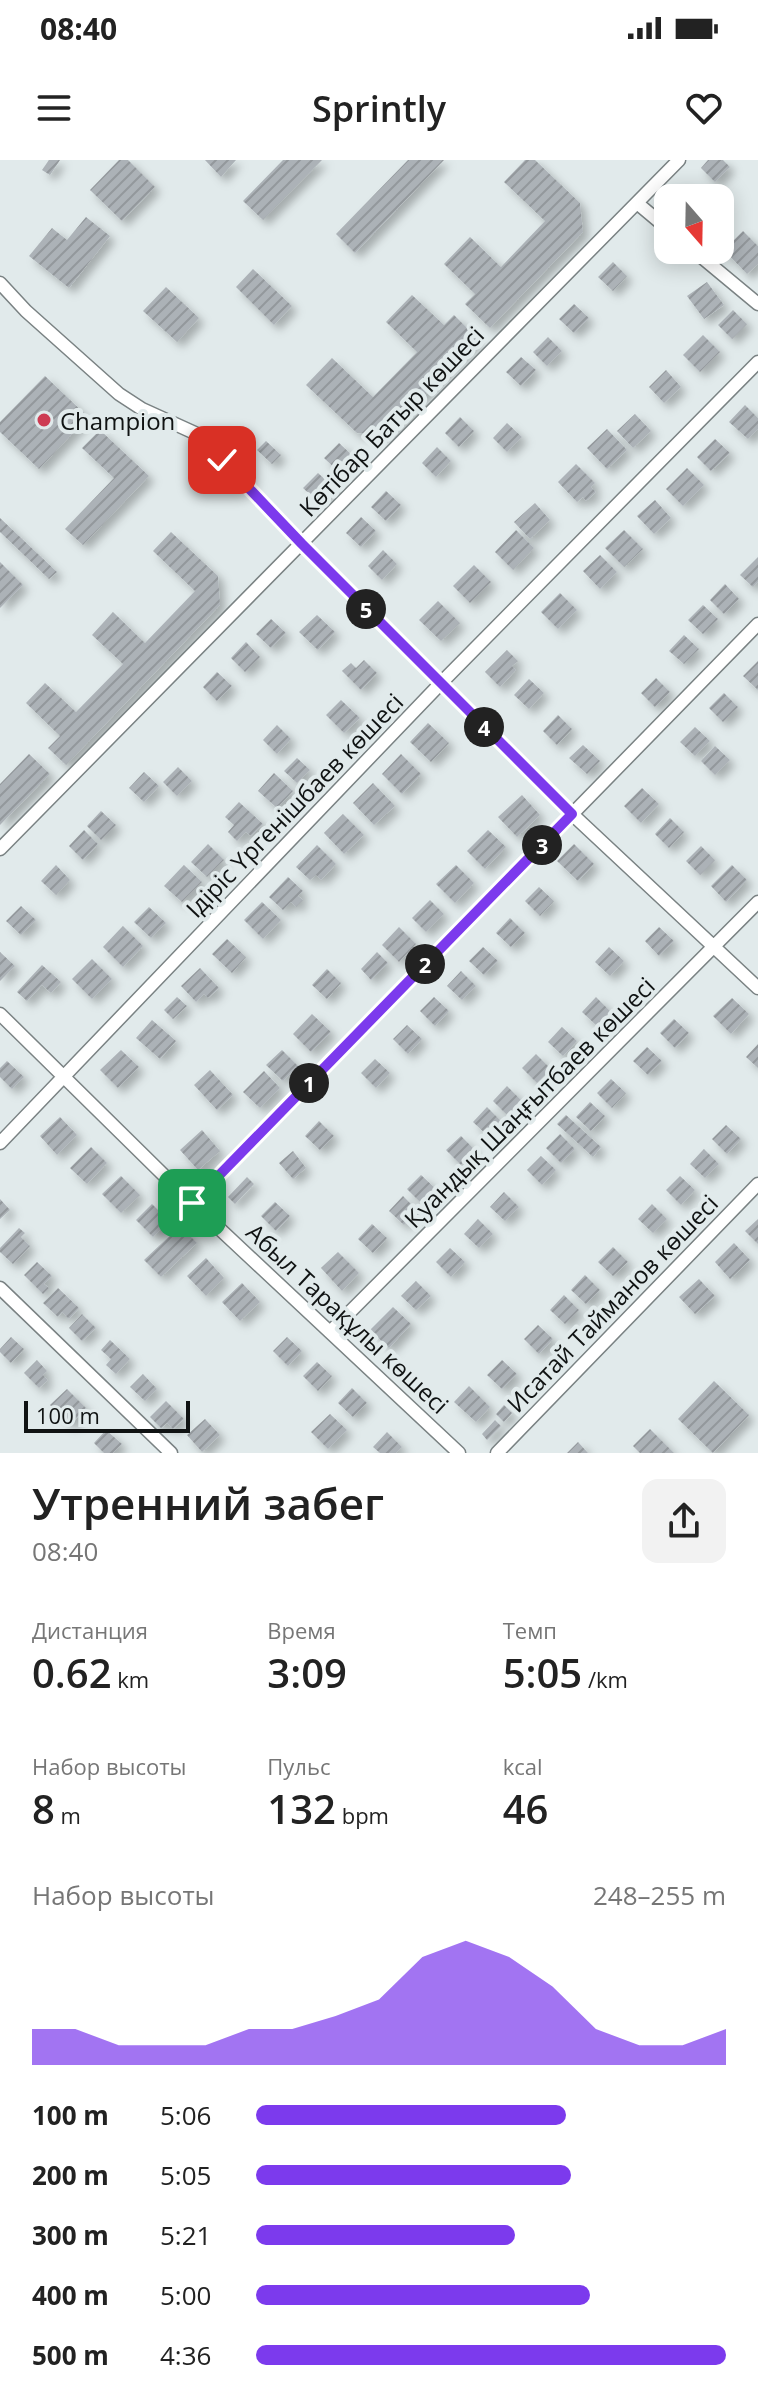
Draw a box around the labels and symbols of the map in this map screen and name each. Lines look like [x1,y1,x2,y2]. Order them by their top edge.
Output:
north arrow [654,184,734,264]
street label: Көтібар Батыр көшесі [291,319,491,523]
place label: Champion [60,404,175,437]
marker: Champion [35,411,53,429]
pin [188,426,256,494]
pin: 5 [346,589,386,629]
street label: Ідіріс Үргенішбаев көшесі [178,686,410,924]
pin: 4 [464,707,504,747]
pin: 3 [522,825,562,865]
pin: 2 [405,944,445,984]
street label: Қуандық Шаңғытбаев көшесі [396,969,662,1235]
pin: 1 [289,1063,329,1103]
pin [158,1169,226,1237]
street label: Исатай Тайманов көшесі [499,1187,725,1419]
street label: Абыл Тарақұлы көшесі [240,1216,456,1420]
scale bar [24,1397,190,1433]

